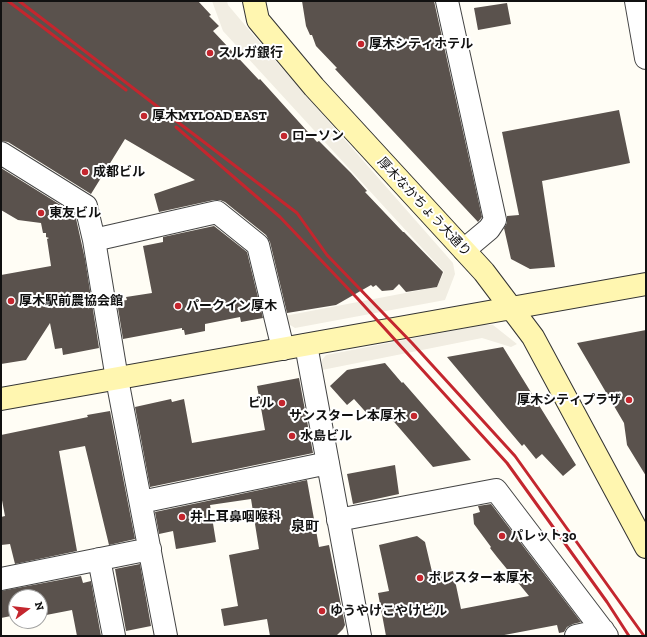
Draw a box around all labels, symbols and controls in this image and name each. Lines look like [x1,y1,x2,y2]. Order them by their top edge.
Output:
place label: 厚木シティホテル [369,36,473,52]
marker: 厚木シティホテル [356,39,366,49]
place label: スルガ銀行 [218,45,283,61]
marker: スルガ銀行 [205,48,215,58]
place label: 厚木MYLOAD EAST [152,108,267,124]
marker: 厚木MYLOAD EAST [139,111,149,121]
place label: ローソン [292,128,344,144]
marker: ローソン [279,131,289,141]
street label: 厚木なかちょう大通り [374,154,474,260]
place label: 成都ビル [93,164,145,180]
marker: 成都ビル [80,167,90,177]
place label: 東友ビル [49,205,101,221]
marker: 東友ビル [36,208,46,218]
place label: 厚木駅前農協会館 [19,293,123,309]
marker: 厚木駅前農協会館 [6,296,16,306]
place label: パークイン厚木 [186,298,277,314]
marker: パークイン厚木 [173,301,183,311]
place label: 厚木シティプラザ [517,392,621,408]
place label: ビル [248,395,274,411]
marker: 厚木シティプラザ [624,395,634,405]
marker: ビル [277,398,287,408]
place label: サンスターレ本厚木 [289,408,406,424]
marker: サンスターレ本厚木 [409,411,419,421]
place label: 水島ビル [300,428,352,444]
marker: 水島ビル [287,431,297,441]
place label: 井上耳鼻咽喉科 [190,509,281,525]
marker: 井上耳鼻咽喉科 [177,512,187,522]
district label: 泉町 [291,519,319,535]
place label: パレット30 [510,528,576,544]
marker: パレット30 [497,531,507,541]
place label: ポレスター本厚木 [428,570,532,586]
marker: ポレスター本厚木 [415,573,425,583]
north arrow [8,589,48,629]
text: N [32,600,46,612]
place label: ゆうやけこやけビル [330,603,447,619]
marker: ゆうやけこやけビル [317,606,327,616]

